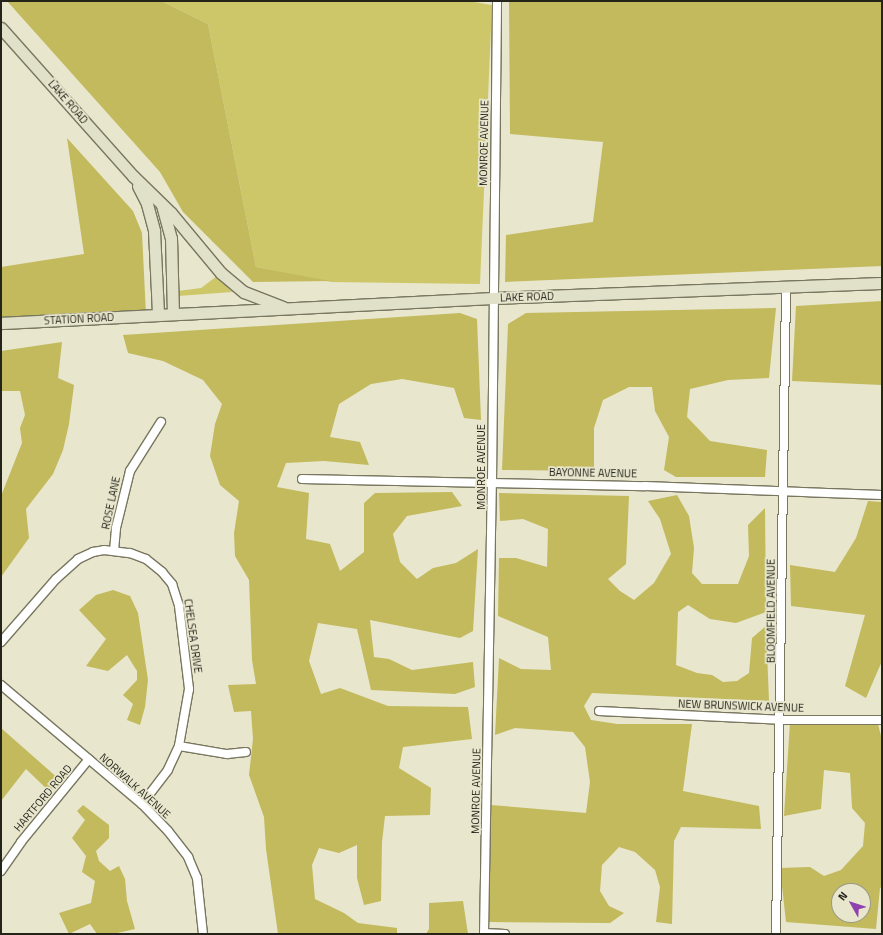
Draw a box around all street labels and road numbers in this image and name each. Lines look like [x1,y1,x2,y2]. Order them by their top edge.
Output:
street label: LAKE ROAD [45,77,91,127]
street label: MONROE AVENUE [477,100,491,186]
street label: LAKE ROAD [500,289,554,305]
street label: STATION ROAD [43,311,115,327]
street label: MONROE AVENUE [474,424,488,510]
street label: BAYONNE AVENUE [549,466,637,480]
street label: ROSE LANE [99,475,123,531]
street label: BLOOMFIELD AVENUE [764,559,778,663]
street label: CHELSEA DRIVE [181,598,205,674]
street label: NEW BRUNSWICK AVENUE [678,697,804,715]
street label: MONROE AVENUE [469,748,483,834]
street label: NORWALK AVENUE [97,751,173,821]
street label: HARTFORD ROAD [11,762,75,834]

